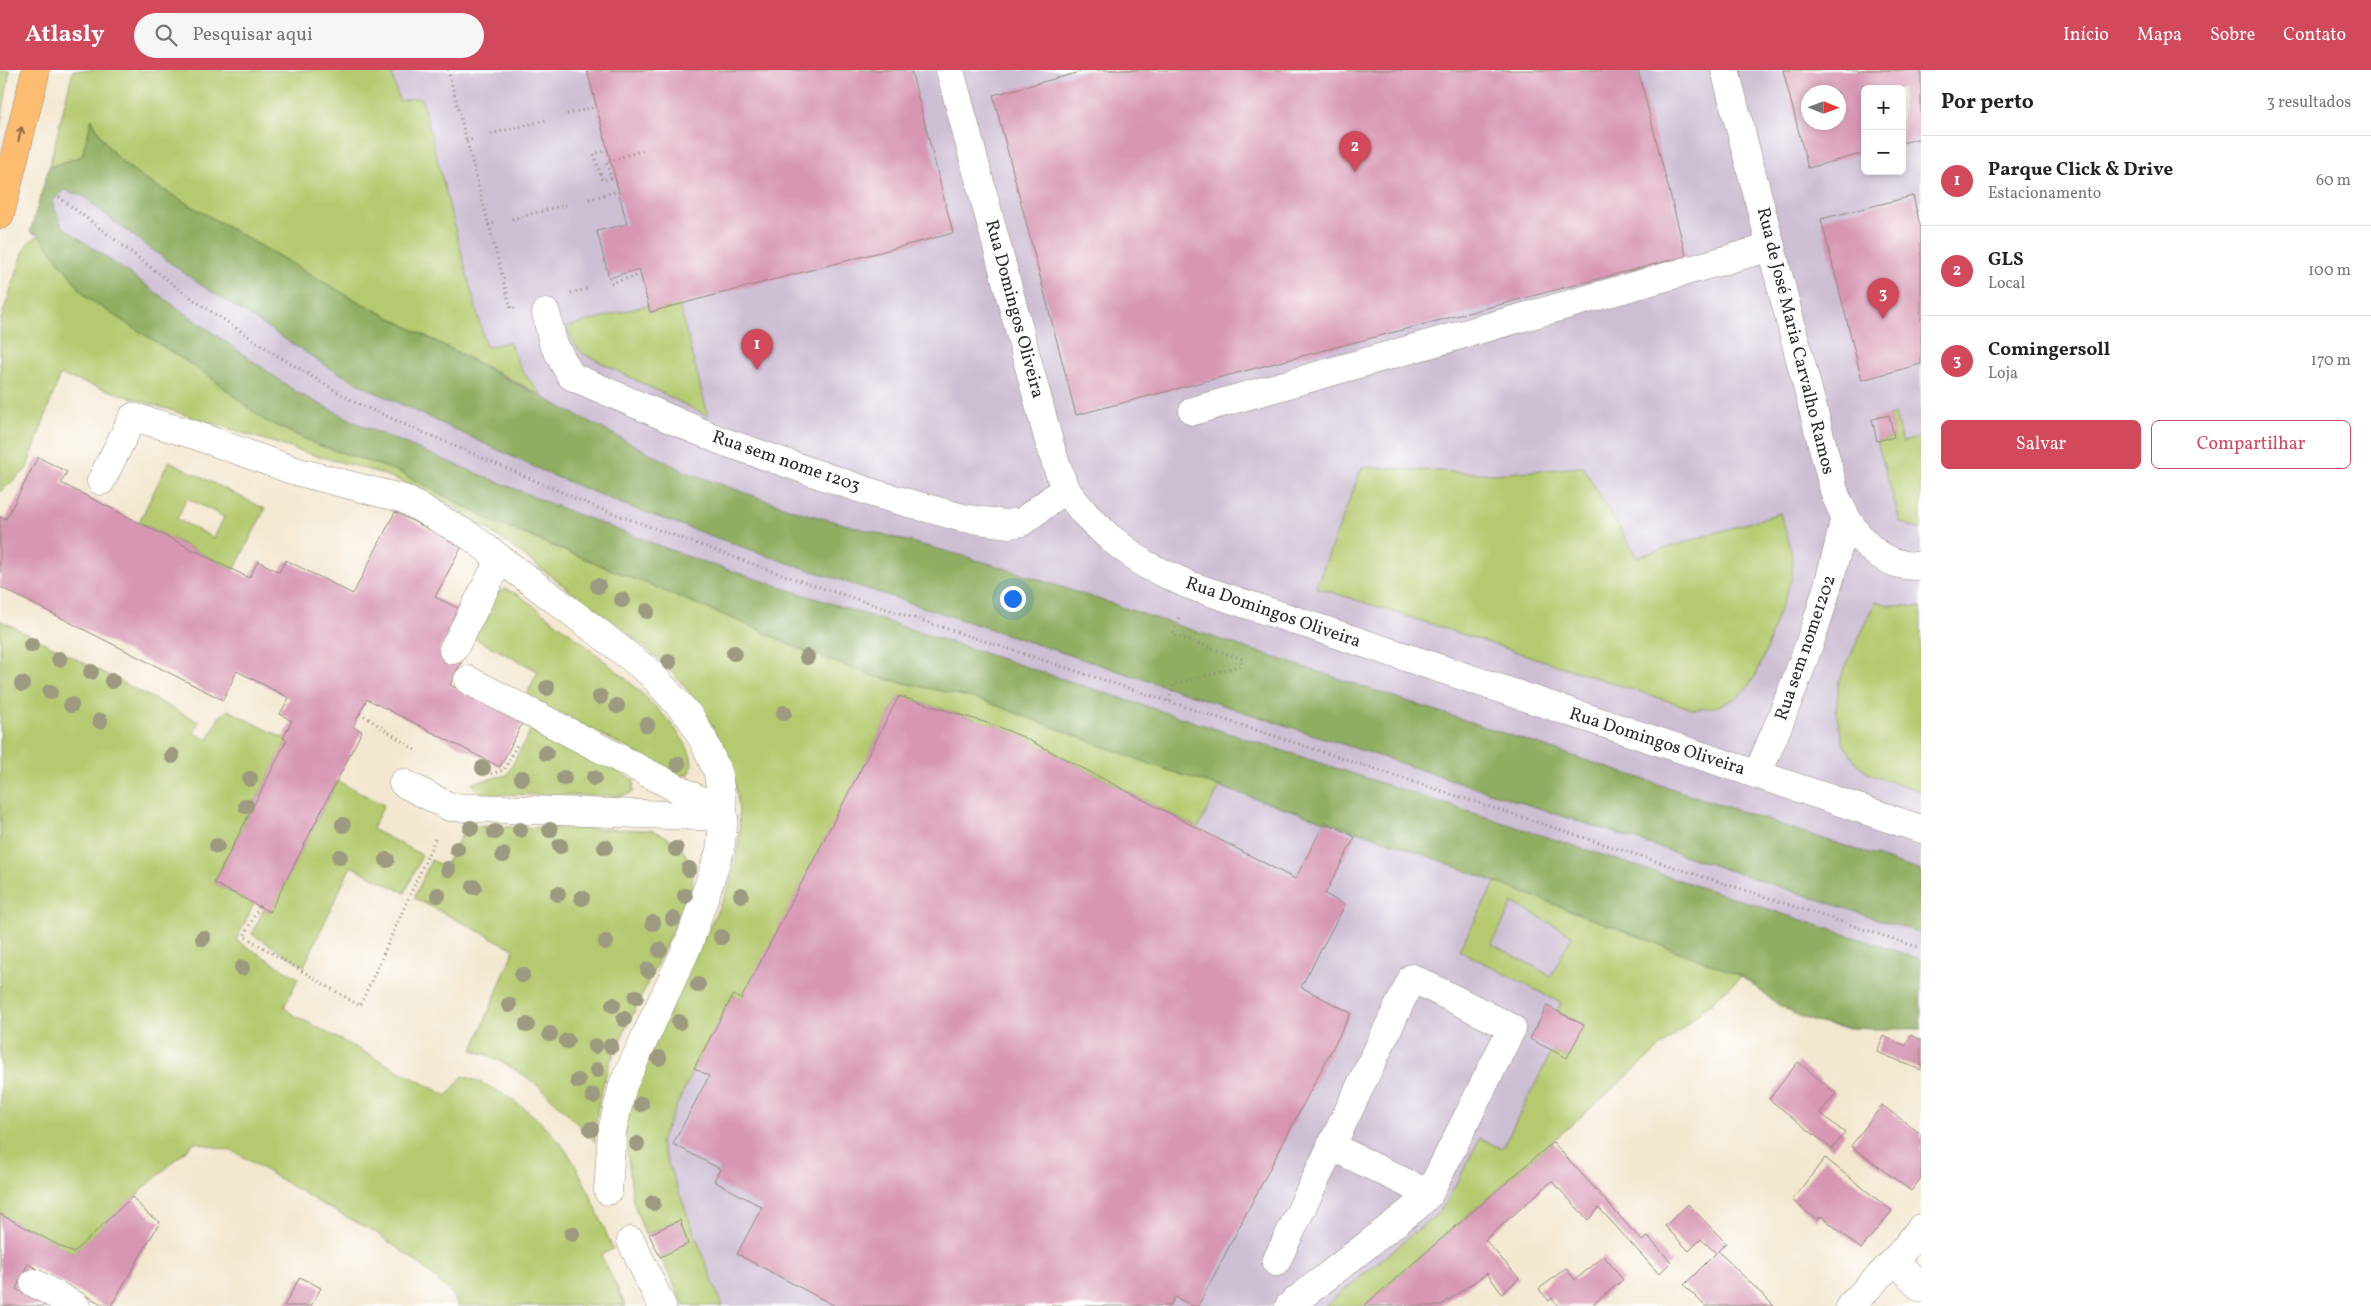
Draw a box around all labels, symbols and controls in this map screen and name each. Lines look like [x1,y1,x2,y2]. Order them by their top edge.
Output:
search box [134,13,484,58]
text: Atlasly [25,18,104,52]
icon: search [152,21,180,49]
text: Pesquisar aqui [192,22,313,48]
text: Início [2063,23,2109,48]
text: Mapa [2137,23,2182,48]
text: Sobre [2210,23,2255,48]
text: Contato [2283,23,2346,48]
north arrow [1801,85,1846,130]
map controls [1861,85,1906,175]
button: + [1861,85,1906,130]
text: Por perto [1941,88,2034,117]
text: 3 resultados [2267,92,2351,114]
one-way arrow [16,127,25,143]
button: − [1861,130,1906,175]
pin: 2 [1339,131,1371,172]
text: Parque Click & Drive [1988,157,2173,183]
text: 1 [1954,170,1960,192]
text: 60 m [2316,170,2351,192]
text: Estacionamento [1988,183,2101,205]
street label: Rua de José Maria Carvalho Ramos [1750,205,1840,477]
street label: Rua Domingos Oliveira [978,217,1050,401]
text: GLS [1988,247,2024,273]
text: 2 [1953,260,1961,282]
text: 100 m [2308,260,2351,282]
text: Local [1988,273,2025,295]
pin: 3 [1867,278,1899,319]
pin: 1 [741,329,773,370]
text: Comingersoll [1988,337,2110,363]
text: 3 [1953,350,1961,372]
text: 170 m [2311,350,2351,372]
text: Loja [1988,363,2018,385]
button: Salvar [1941,420,2141,469]
button: Compartilhar [2151,420,2351,469]
street label: Rua sem nome 1203 [709,425,863,499]
street label: Rua Domingos Oliveira [1182,571,1364,655]
street label: Rua sem nome1202 [1769,572,1843,724]
your location [1000,586,1026,612]
street label: Rua Domingos Oliveira [1566,702,1748,782]

